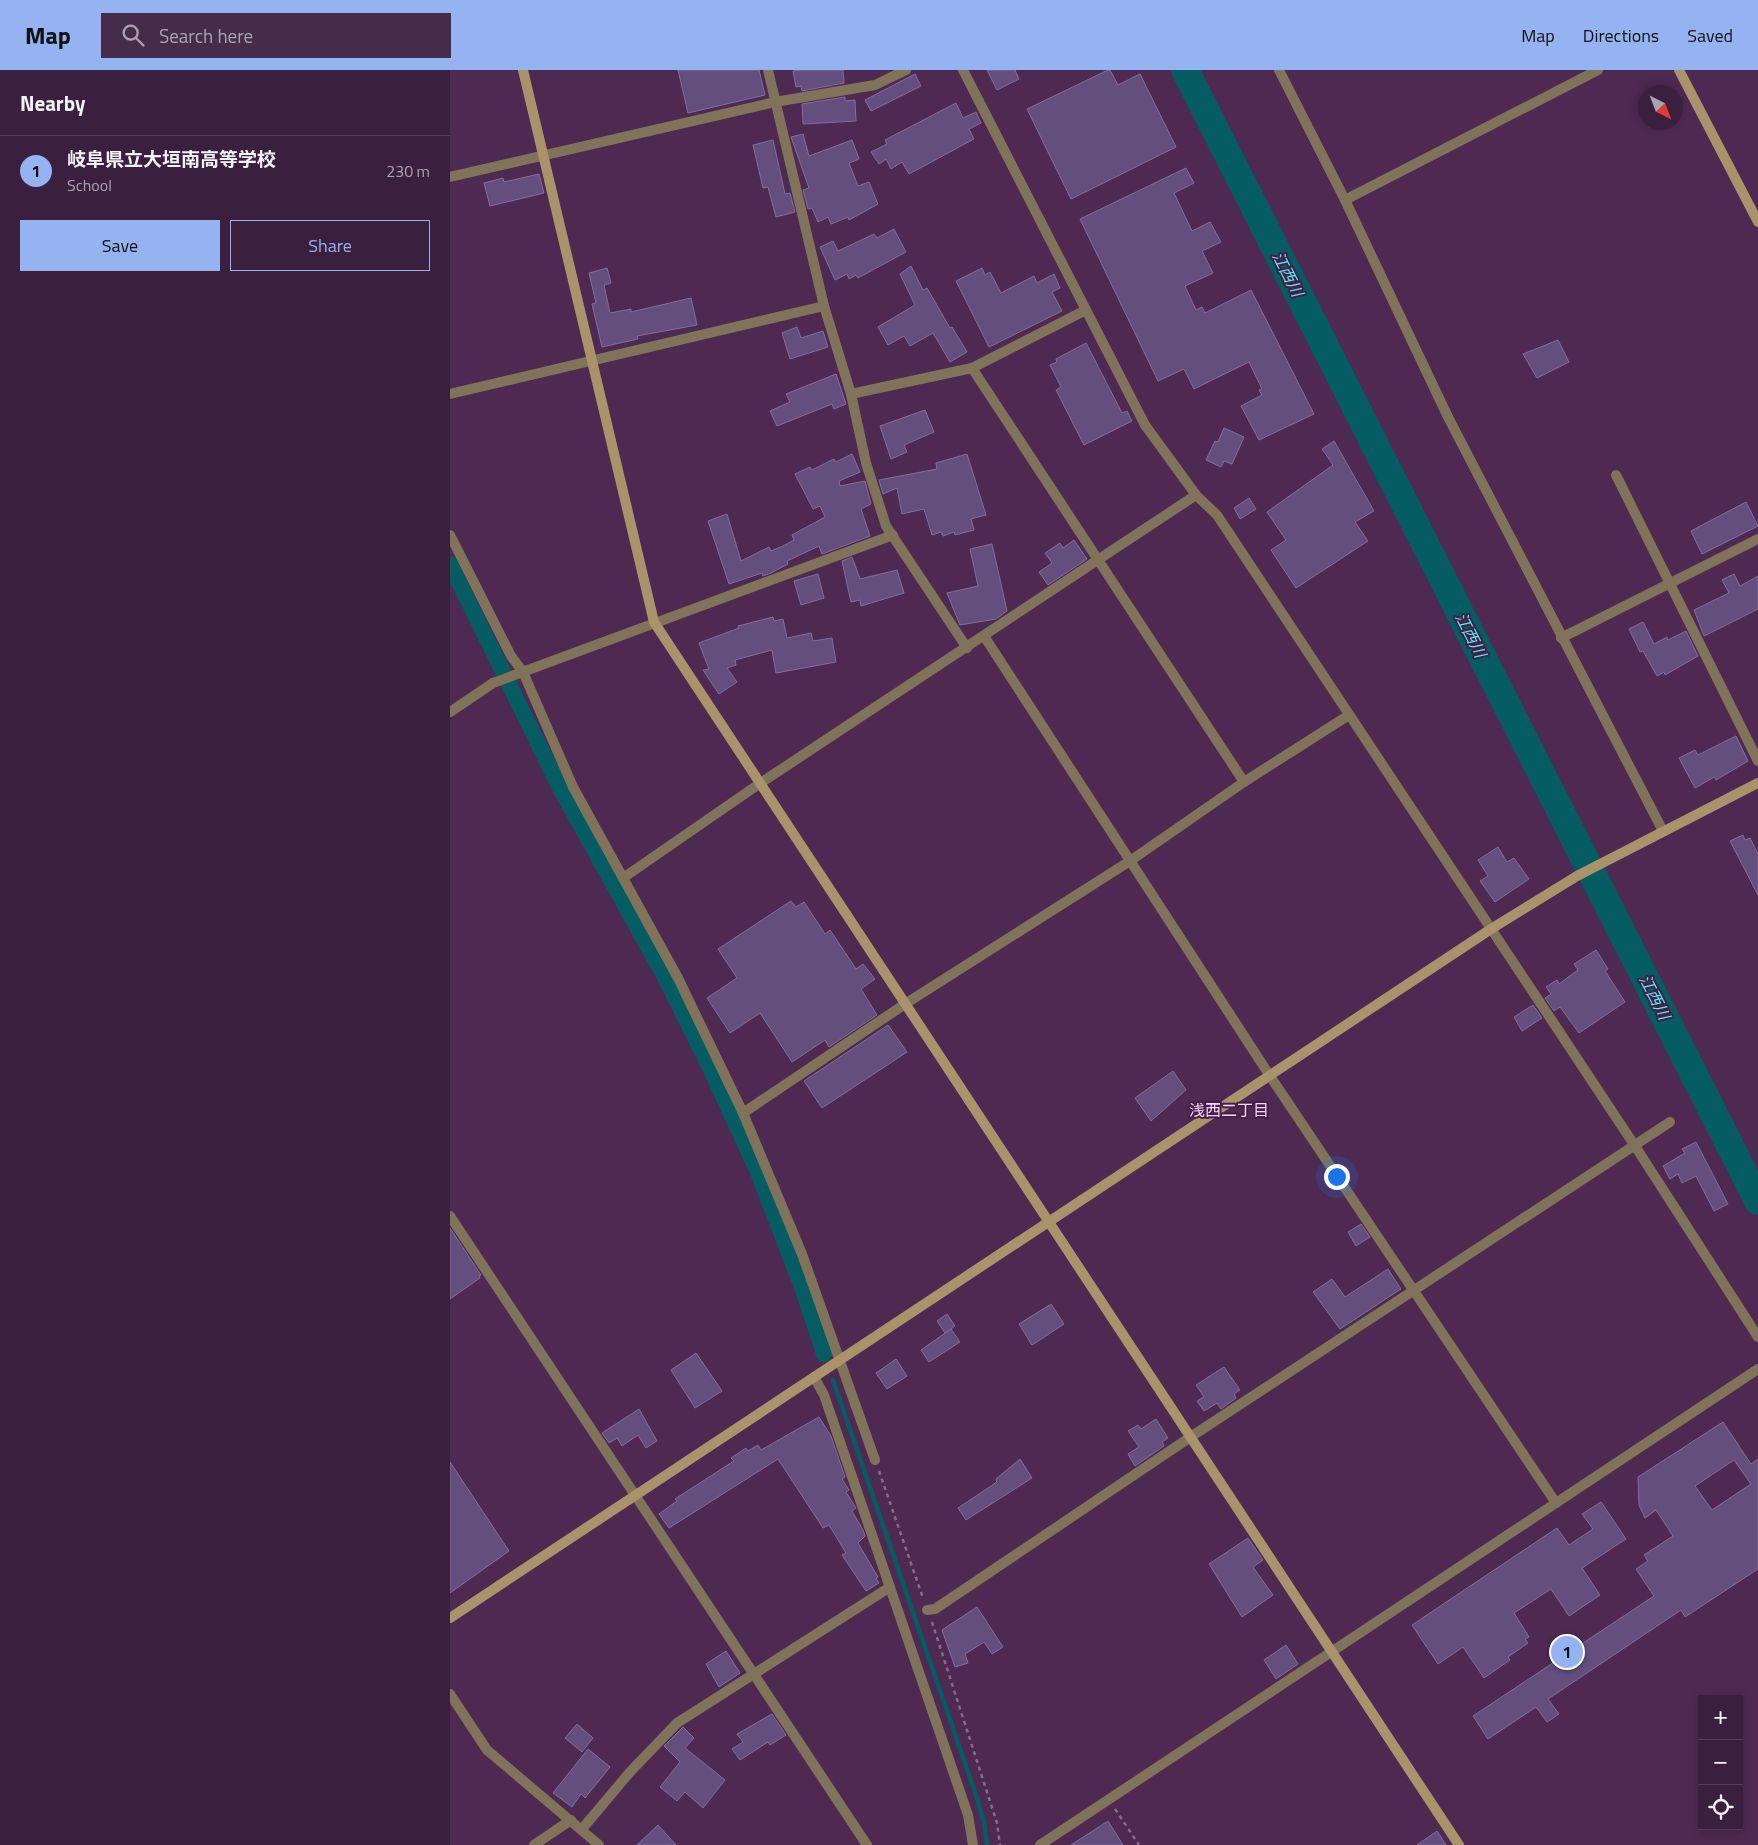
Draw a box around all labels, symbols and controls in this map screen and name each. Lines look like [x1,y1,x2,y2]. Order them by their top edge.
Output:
search box [101,13,451,58]
text: Map [25,17,71,53]
icon: search [119,21,147,49]
text: Search here [159,21,253,50]
text: Map [1521,22,1555,49]
text: Directions [1583,22,1659,49]
text: Saved [1687,22,1733,49]
north arrow [1638,85,1683,130]
text: Nearby [20,87,85,119]
text: 岐阜県立大垣南高等学校 [67,144,276,173]
text: 1 [32,159,40,183]
text: 230 m [386,159,430,183]
text: School [67,173,112,197]
button: Save [20,220,220,271]
button: Share [230,220,430,271]
water label: 江西川 [1266,247,1310,303]
water label: 江西川 [1449,608,1493,664]
water label: 江西川 [1633,970,1677,1026]
district label: 浅西二丁目 [1189,1098,1269,1122]
your location [1324,1164,1350,1190]
pin: 1 [1551,1633,1583,1671]
map controls [1698,1695,1743,1830]
button: + [1698,1695,1743,1740]
button: − [1698,1740,1743,1785]
button: locate [1698,1785,1743,1830]

